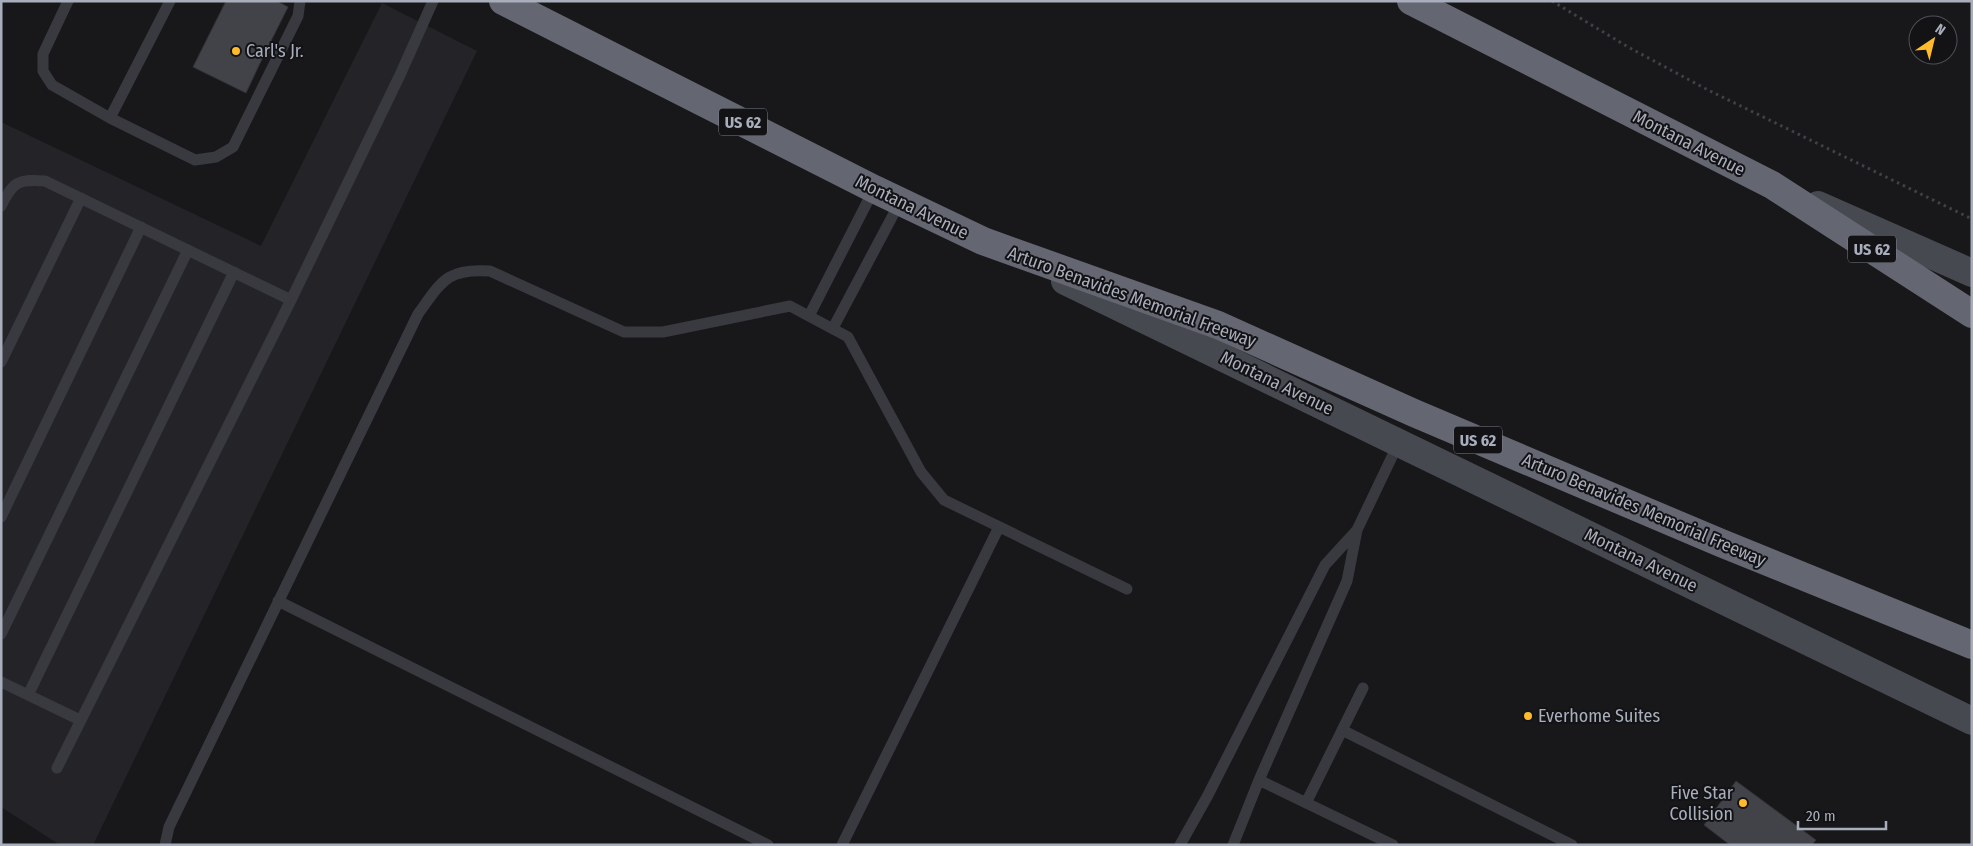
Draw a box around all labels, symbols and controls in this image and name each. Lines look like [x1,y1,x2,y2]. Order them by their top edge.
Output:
north arrow [1908,15,1958,65]
text: N [1932,20,1948,39]
place label: Carl's Jr. [246,40,304,62]
marker: Carl's Jr. [230,45,242,57]
street label: Montana Avenue [1629,105,1749,181]
road number: US 62 [719,108,767,136]
street label: Montana Avenue [852,170,972,244]
road number: US 62 [1848,235,1896,262]
street label: Arturo Benavides Memorial Freeway [1005,242,1259,352]
street label: Montana Avenue [1217,346,1337,420]
road number: US 62 [1454,426,1502,454]
street label: Arturo Benavides Memorial Freeway [1519,449,1769,571]
street label: Montana Avenue [1581,523,1701,597]
place label: Everhome Suites [1538,705,1660,727]
marker: Everhome Suites [1522,710,1534,722]
place label: Five Star Collision [1670,782,1734,825]
marker: Five Star Collision [1737,797,1749,809]
scale bar [1798,798,1886,830]
text: 20 m [1806,807,1836,825]

